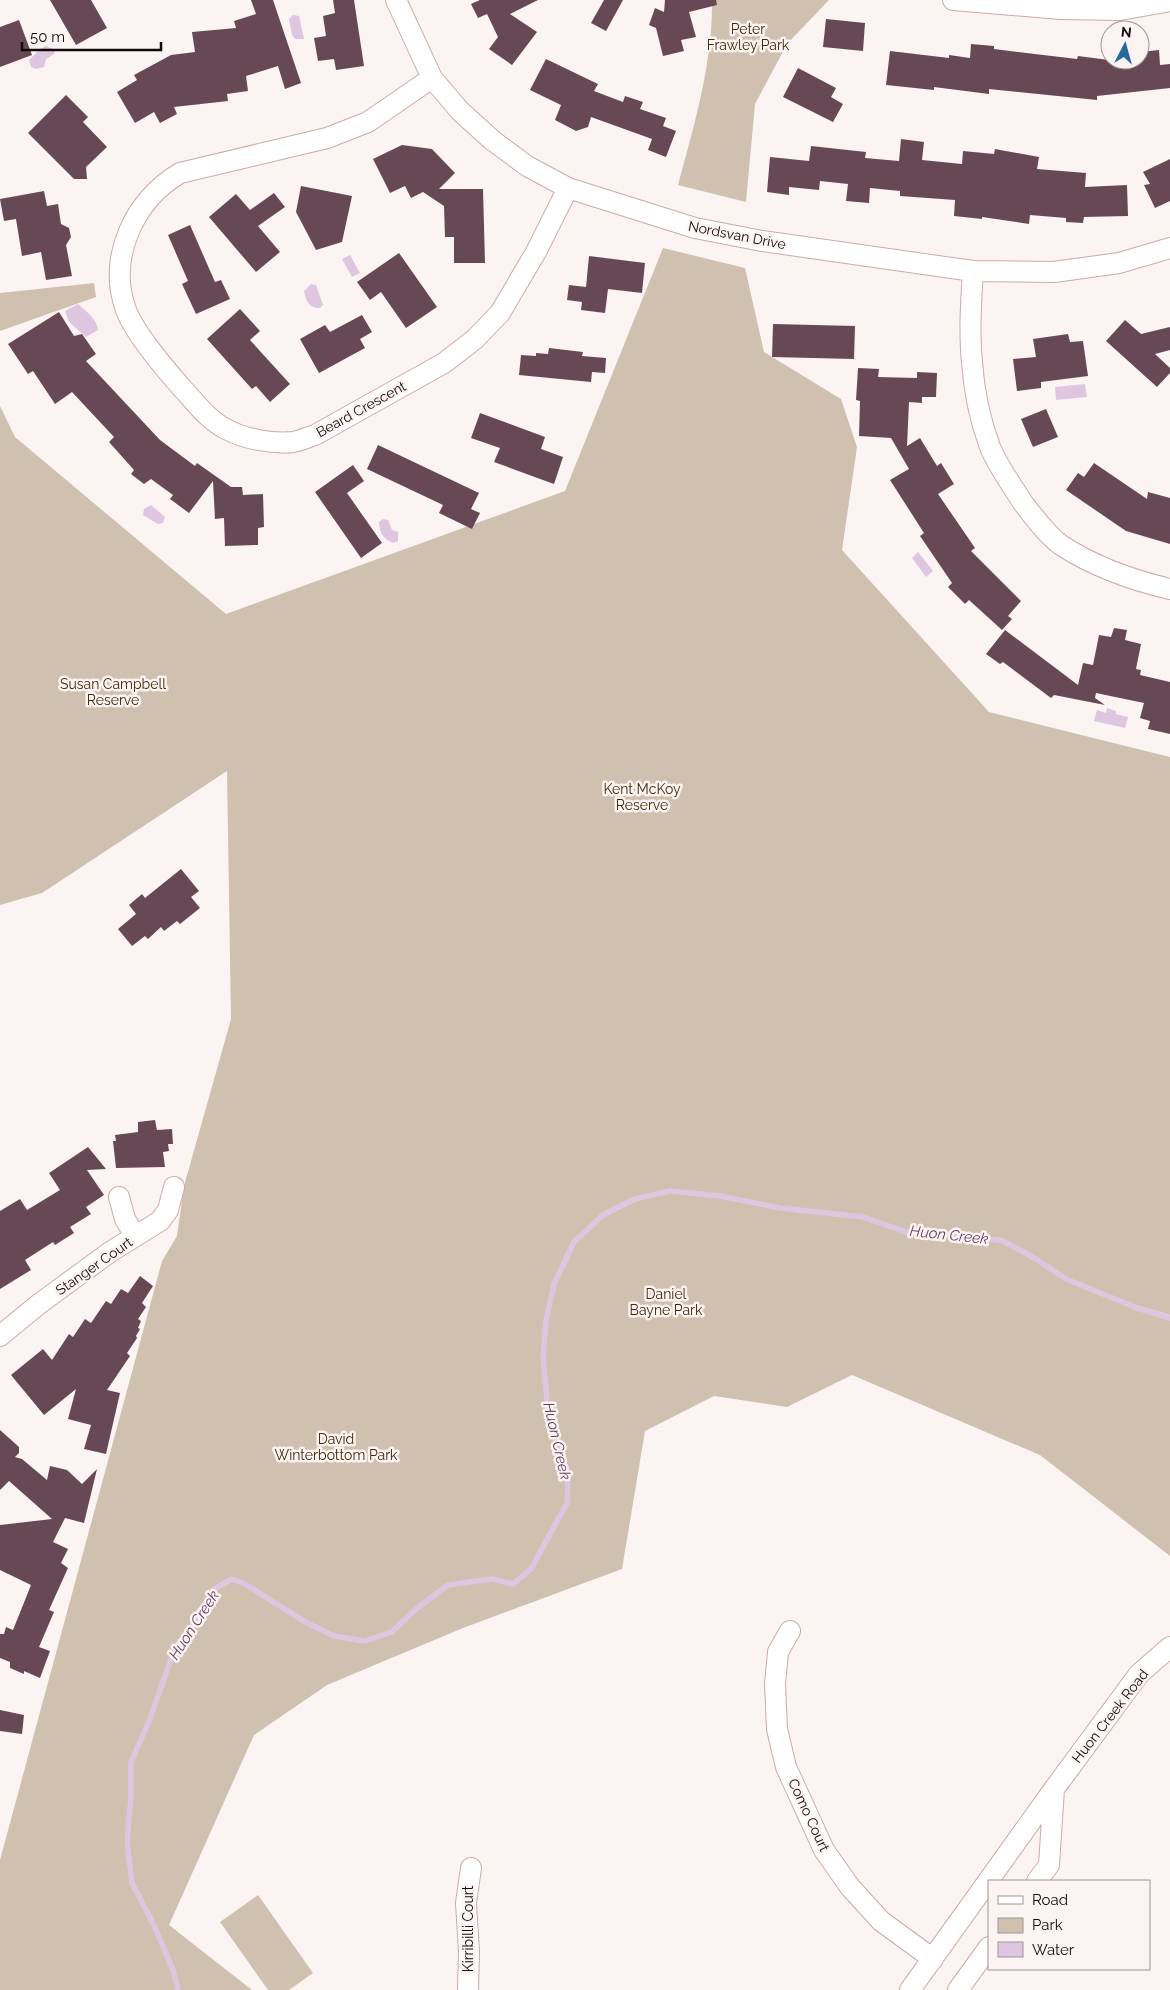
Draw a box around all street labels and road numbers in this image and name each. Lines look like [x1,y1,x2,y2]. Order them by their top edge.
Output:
street label: Nordsvan Drive [687,218,787,252]
street label: Beard Crescent [313,378,409,440]
street label: Stanger Court [53,1234,136,1298]
street label: Huon Creek Road [1069,1666,1151,1766]
street label: Como Court [785,1776,833,1854]
street label: Kirribilli Court [460,1885,476,1972]

